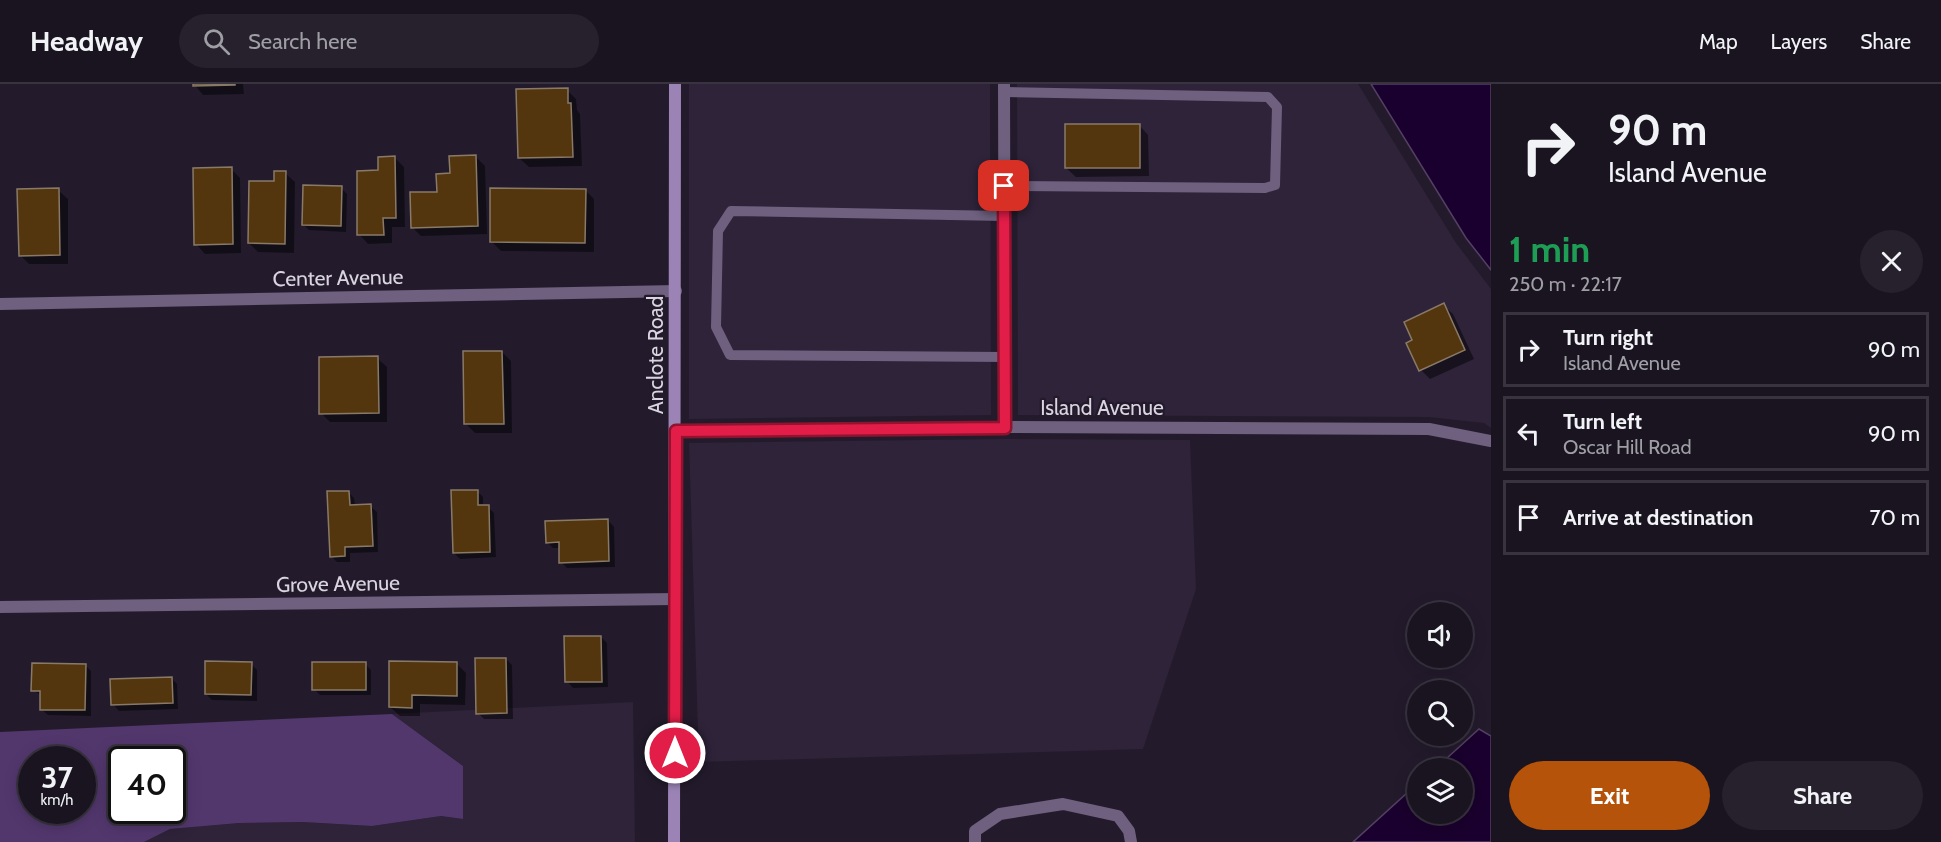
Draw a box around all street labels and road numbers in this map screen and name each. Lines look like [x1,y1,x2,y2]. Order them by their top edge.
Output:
street label: Center Avenue [272,264,404,291]
street label: Anclote Road [643,296,668,414]
street label: Island Avenue [1040,395,1164,420]
street label: Grove Avenue [276,570,400,597]

